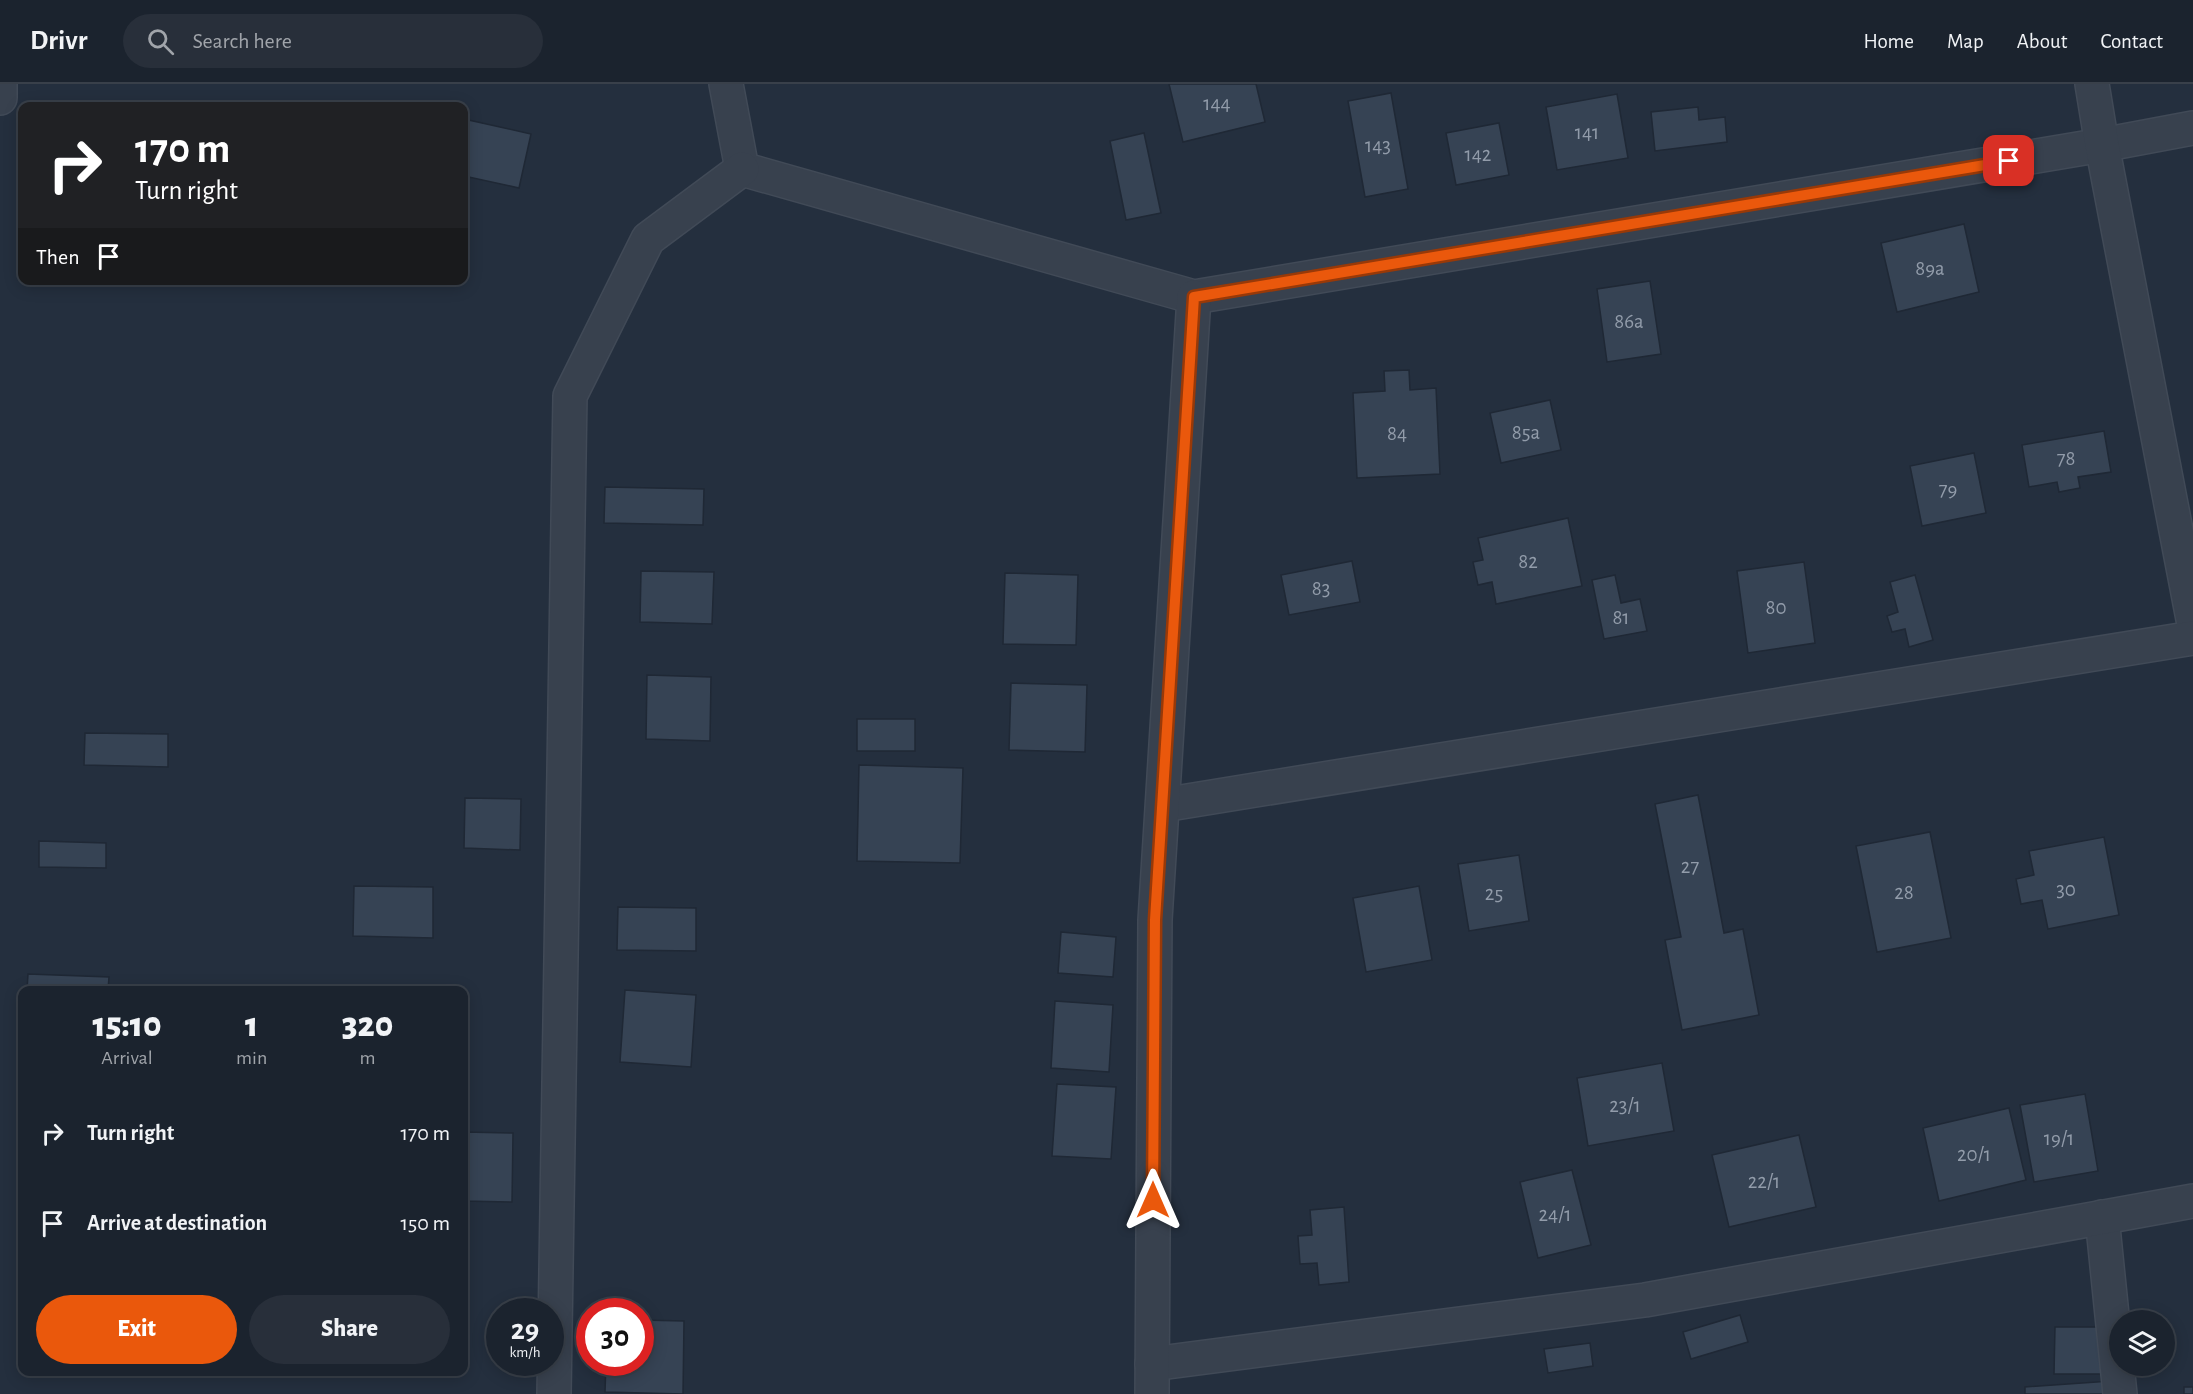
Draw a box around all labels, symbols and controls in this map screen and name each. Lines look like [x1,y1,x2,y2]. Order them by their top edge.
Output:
search box [123,14,543,68]
icon: search [144,25,177,58]
text: Drivr [30,27,87,55]
text: Search here [192,30,292,52]
text: Home [1863,31,1914,52]
text: Map [1947,31,1984,52]
text: About [2017,31,2067,52]
text: Contact [2100,31,2163,52]
house number: 144 [1203,93,1231,114]
house number: 141 [1575,122,1599,143]
icon: right [36,126,114,204]
text: 170 m [135,128,230,170]
house number: 143 [1365,135,1391,156]
pin [1983,135,2034,186]
house number: 142 [1465,144,1491,165]
icon: arrive [1992,144,2025,177]
text: Turn right [135,177,238,204]
icon: arrive [92,240,125,273]
text: Then [36,246,80,268]
house number: 89а [1915,258,1945,279]
house number: 86а [1614,311,1644,332]
house number: 85а [1512,422,1541,443]
house number: 84 [1387,423,1407,444]
house number: 78 [2057,448,2075,469]
house number: 79 [1939,479,1957,500]
house number: 82 [1518,551,1538,572]
house number: 83 [1312,578,1330,599]
house number: 80 [1765,597,1787,618]
house number: 81 [1612,607,1630,628]
house number: 27 [1681,856,1699,877]
house number: 30 [2056,879,2076,900]
house number: 28 [1894,882,1914,903]
house number: 25 [1485,883,1503,904]
text: 15:10 [92,1007,162,1043]
text: 1 [245,1007,258,1043]
text: 320 [342,1007,393,1043]
text: Arrival [101,1048,153,1068]
text: min [236,1048,267,1068]
text: m [360,1048,376,1068]
house number: 23/1 [1609,1095,1641,1116]
icon: right [36,1117,69,1150]
text: Turn right [87,1122,174,1144]
text: 170 m [400,1122,450,1144]
house number: 19/1 [2044,1128,2074,1149]
house number: 20/1 [1957,1144,1991,1165]
position arrow [1121,1168,1185,1232]
house number: 22/1 [1748,1171,1780,1192]
house number: 24/1 [1539,1204,1571,1225]
icon: arrive [36,1207,69,1240]
text: Arrive at destination [87,1212,267,1234]
text: 150 m [400,1212,450,1234]
button: Exit [36,1295,237,1364]
button: Share [249,1295,450,1364]
speed limit sign: 30 [576,1298,654,1376]
map controls [2109,1310,2175,1376]
button: layers [2109,1310,2175,1376]
text: 29 [511,1315,539,1345]
text: km/h [510,1345,540,1360]

